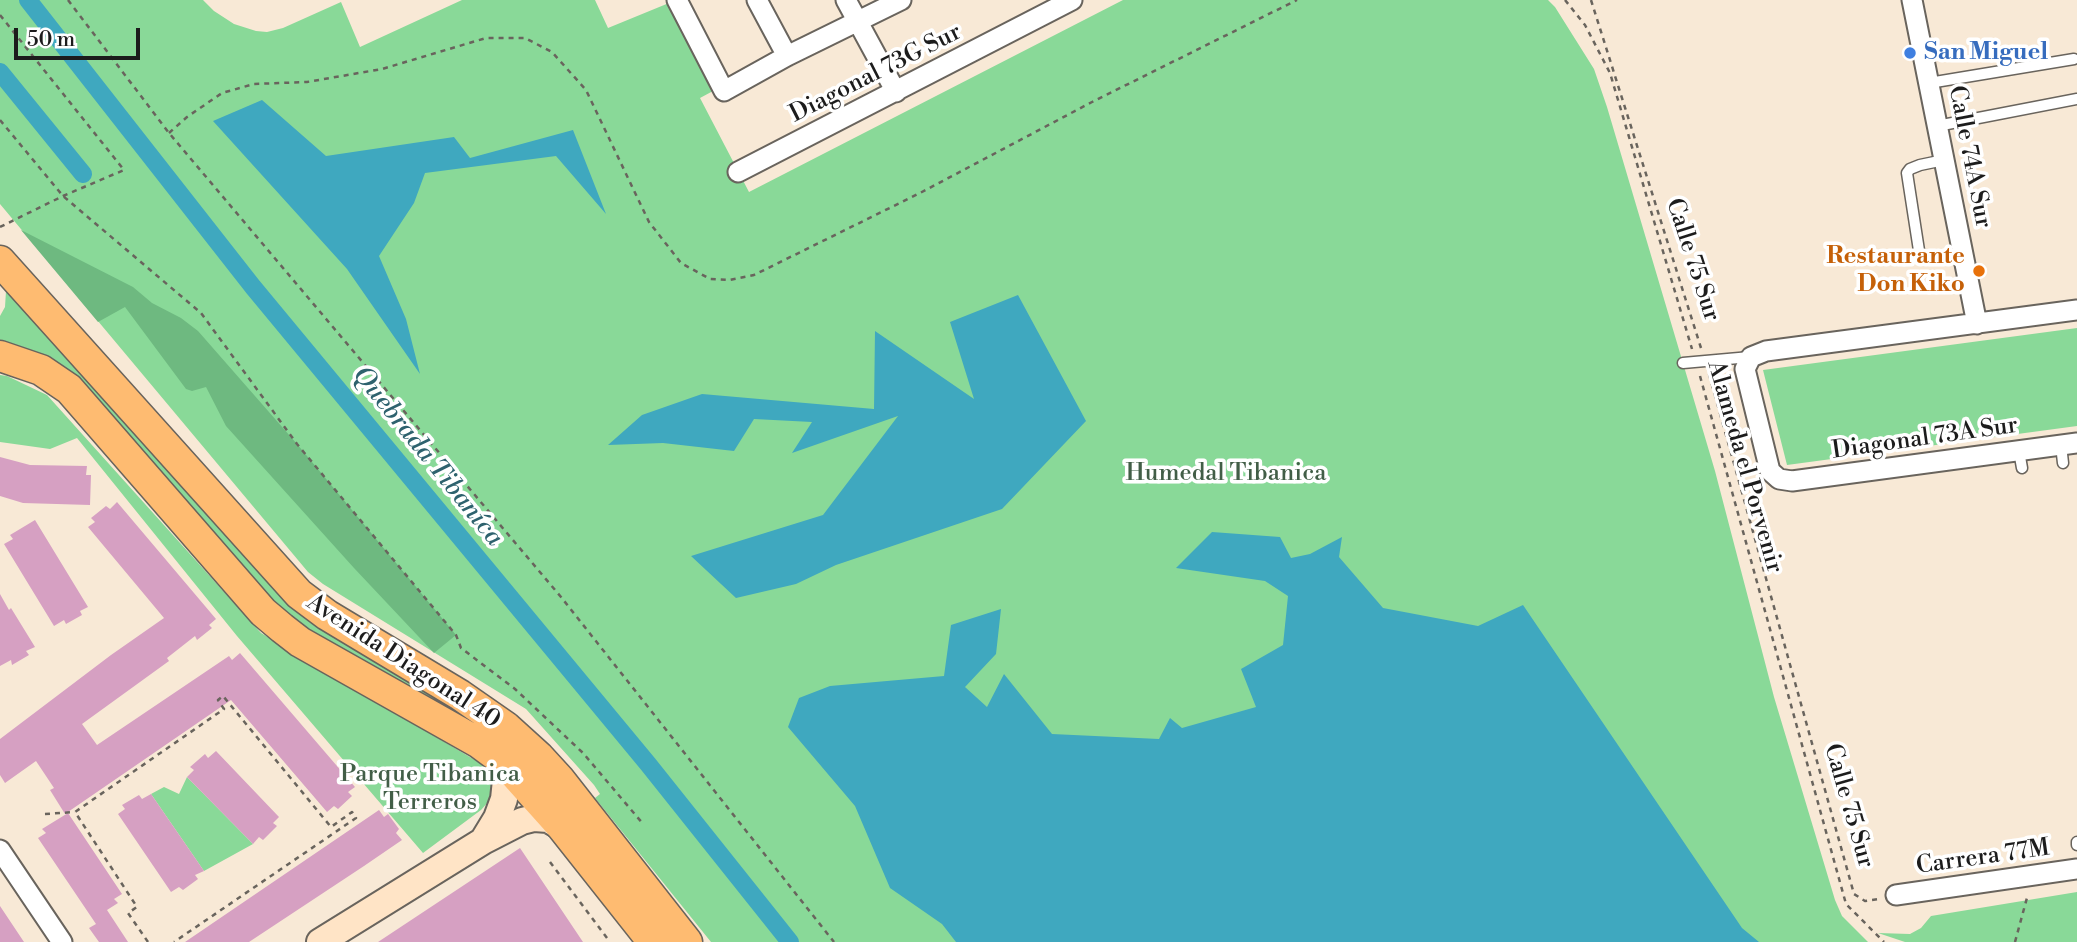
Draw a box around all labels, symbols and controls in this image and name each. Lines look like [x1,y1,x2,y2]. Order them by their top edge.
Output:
scale bar [18,14,144,58]
street label: Diagonal 73G Sur [785,18,967,130]
text: 50 m [27,27,75,53]
place label: San Miguel [1924,39,2048,67]
marker: San Miguel [1902,45,1918,61]
street label: Calle 74A Sur [1941,83,1997,231]
street label: Calle 75 Sur [1659,195,1725,325]
place label: Restaurante Don Kiko [1826,243,1965,299]
marker: Restaurante Don Kiko [1971,263,1987,279]
street label: Alameda el Porvenir [1700,357,1788,577]
water label: Quebrada Tibaníca [345,361,509,553]
street label: Diagonal 73A Sur [1830,412,2020,466]
park label: Humedal Tibanica [1126,460,1326,488]
street label: Avenida Diagonal 40 [301,589,505,735]
street label: Calle 75 Sur [1817,741,1879,871]
park label: Parque Tibanica Terreros [340,761,520,817]
street label: Carrera 77M [1914,834,2052,882]

